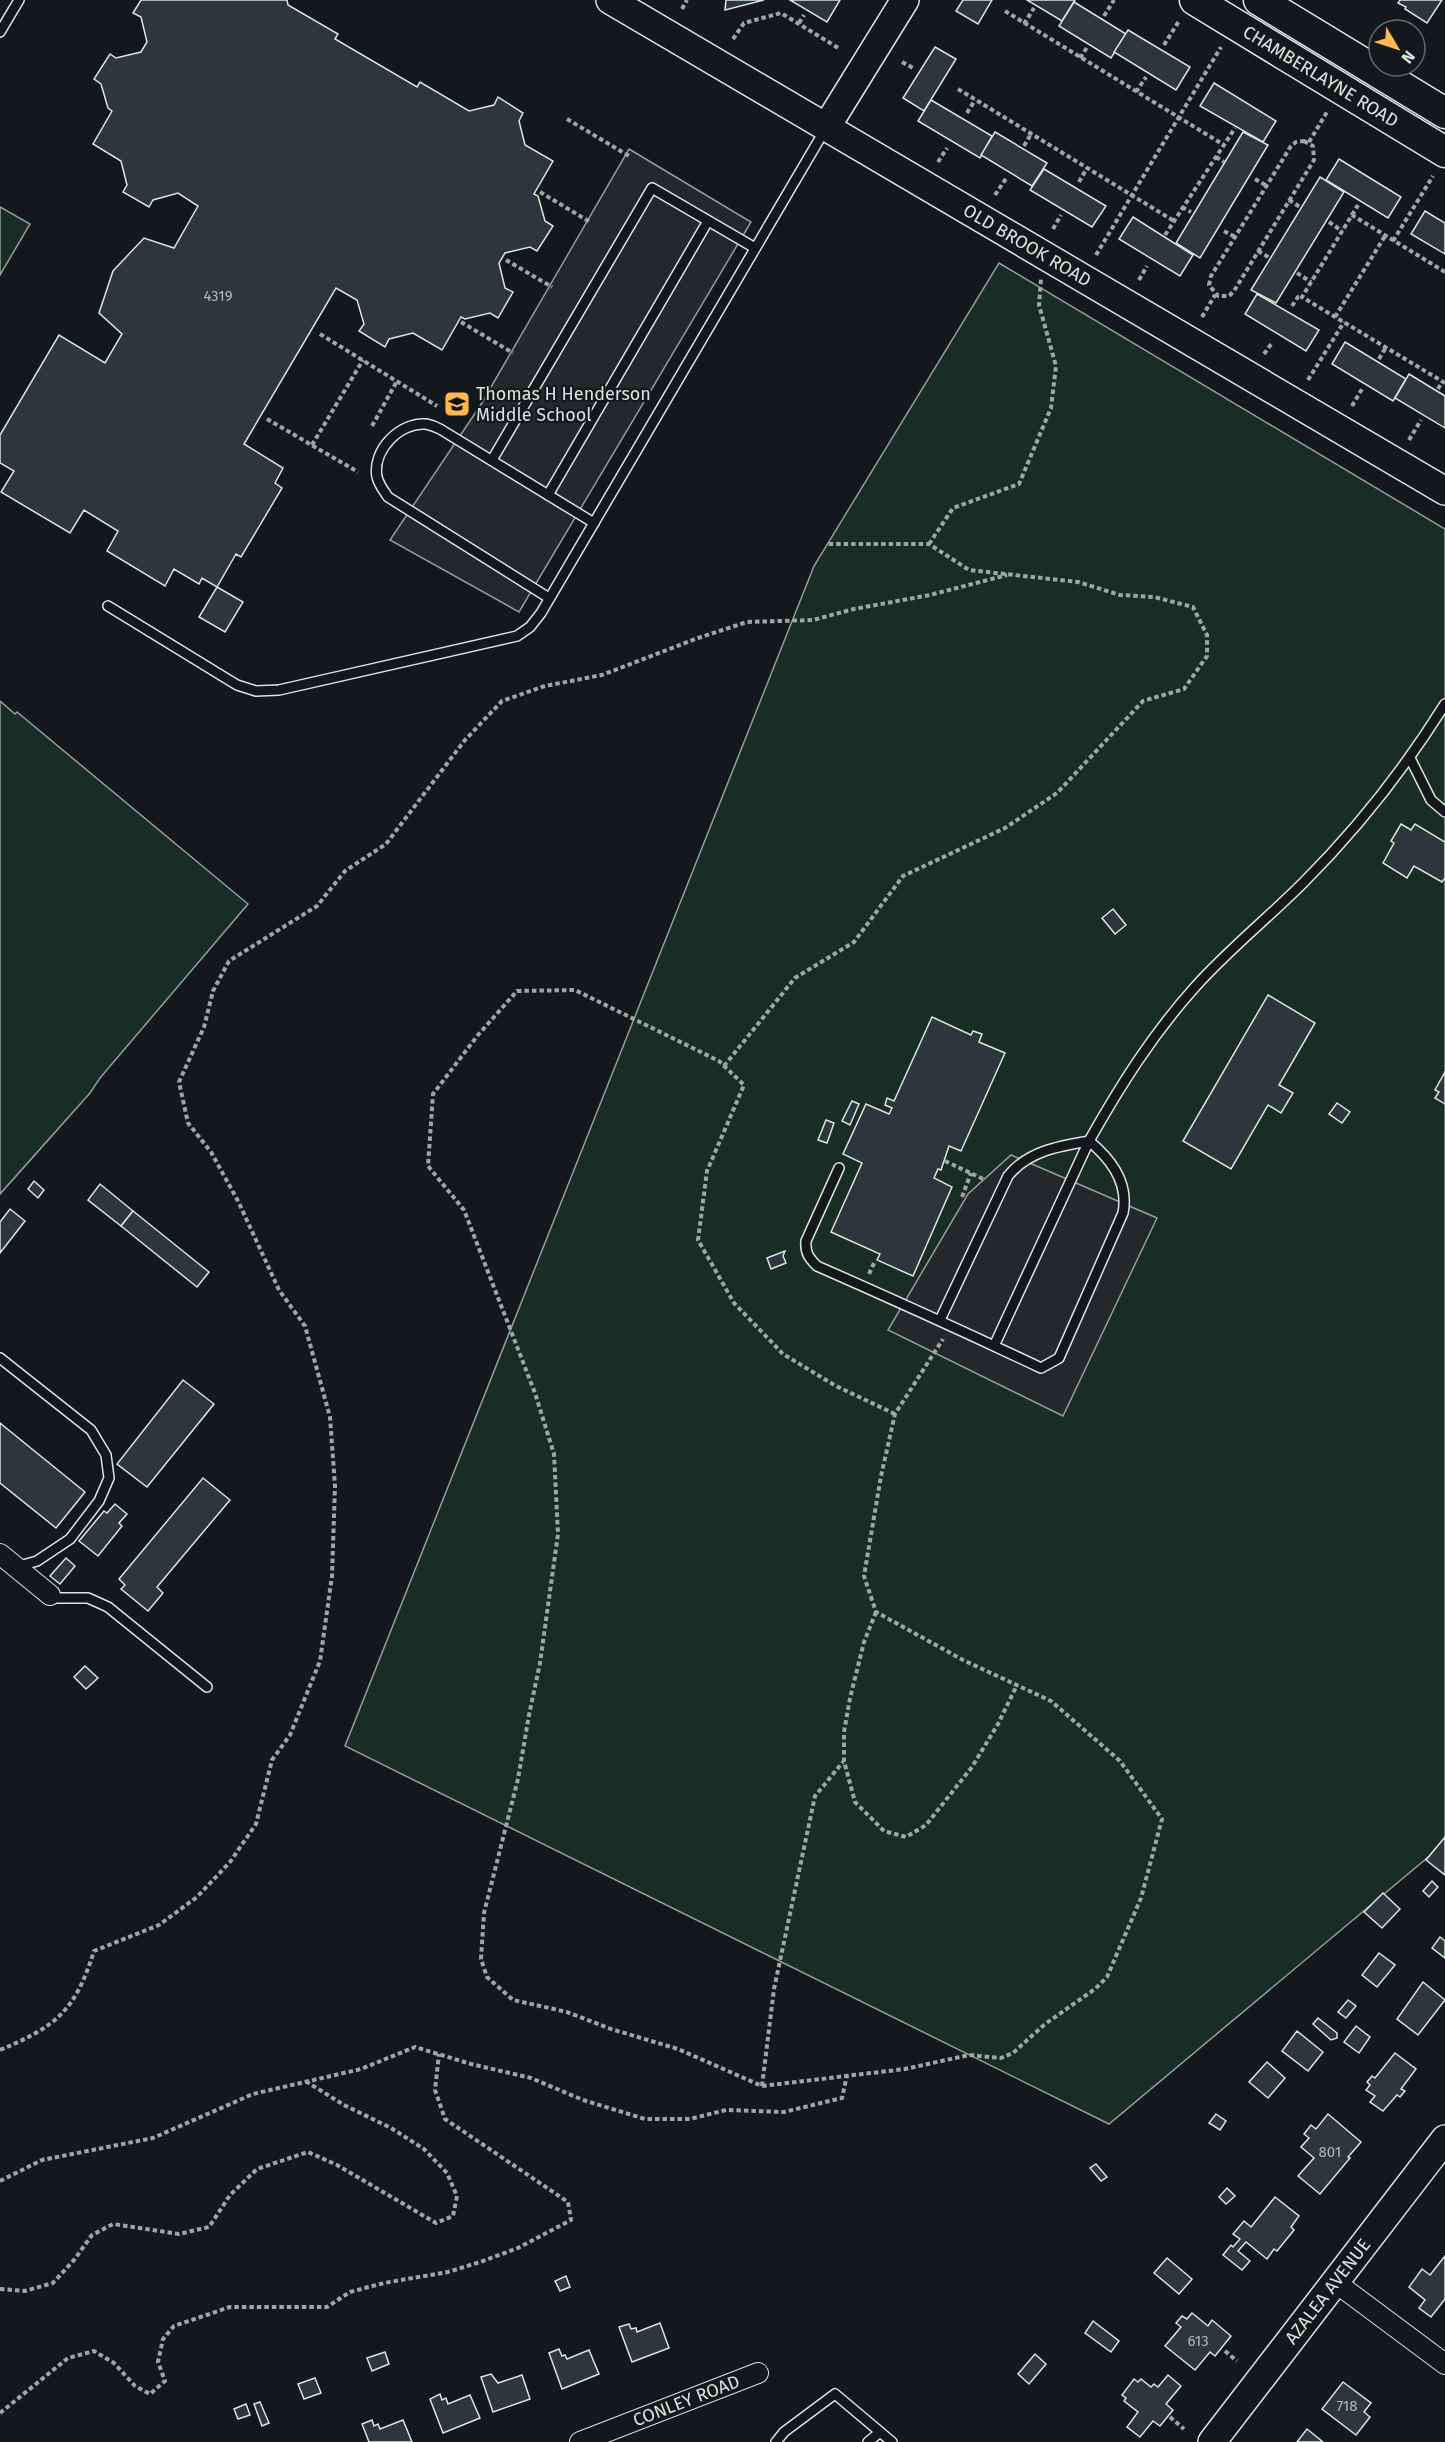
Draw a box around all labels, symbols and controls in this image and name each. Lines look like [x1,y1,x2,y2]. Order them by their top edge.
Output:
north arrow [1367,18,1427,78]
street label: CHAMBERLAYNE ROAD [1239,21,1402,132]
text: N [1398,47,1419,67]
street label: OLD BROOK ROAD [959,199,1095,292]
house number: 4319 [203,287,233,305]
place label: Thomas H Henderson Middle School [476,383,651,426]
school or university icon: Thomas H Henderson Middle School [442,389,472,419]
house number: 801 [1319,2143,1341,2161]
street label: AZALEA AVENUE [1280,2234,1375,2349]
house number: 613 [1187,2332,1209,2350]
street label: CONLEY ROAD [630,2370,743,2431]
house number: 718 [1336,2397,1358,2415]

